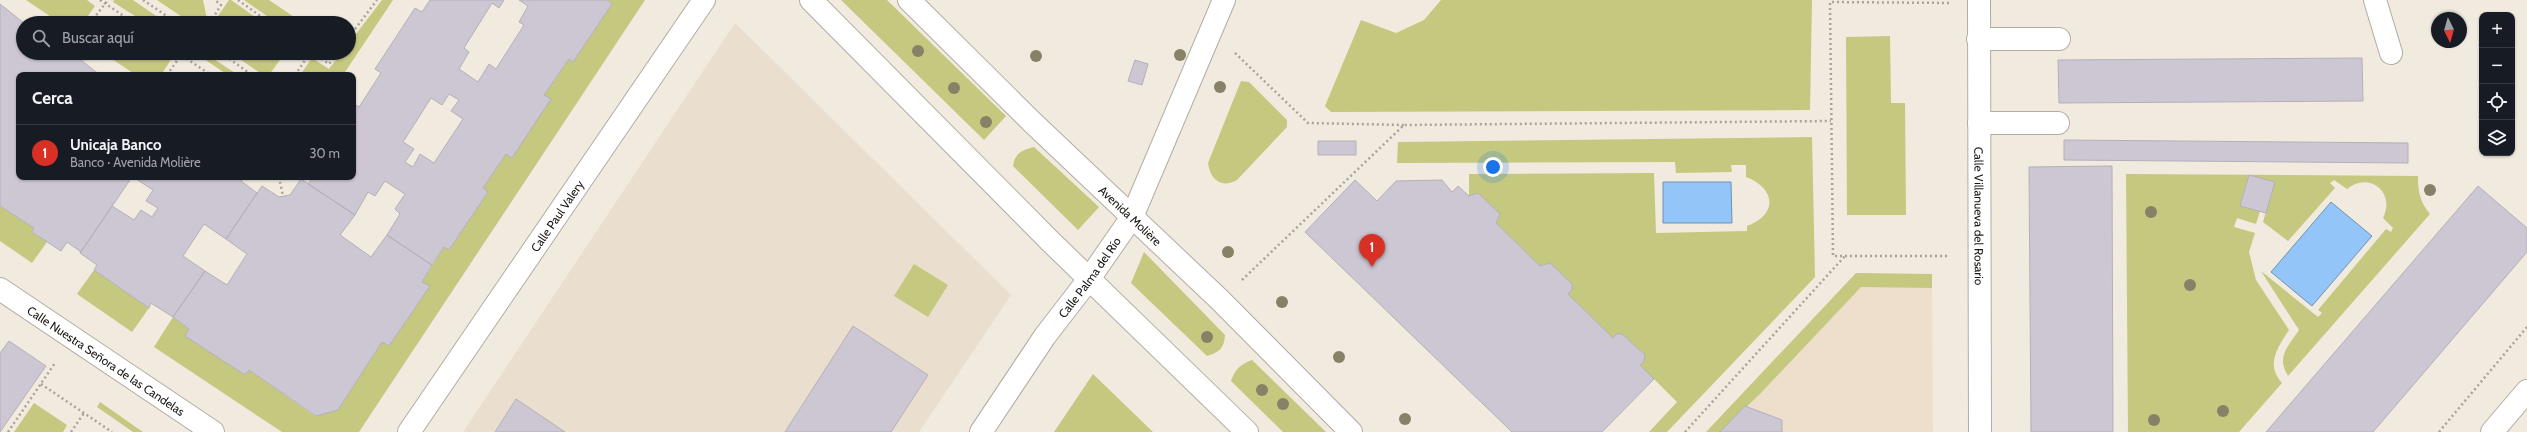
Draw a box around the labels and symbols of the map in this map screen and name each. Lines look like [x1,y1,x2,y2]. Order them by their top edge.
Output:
north arrow [2431,12,2467,48]
street label: Calle Villanueva del Rosario [1972,147,1987,286]
your location [1483,157,1503,177]
street label: Calle Paul Valery [527,177,586,254]
street label: Avenida Molière [1096,182,1165,249]
street label: Calle Palma del Río [1055,233,1124,321]
pin: 1 [1359,234,1385,267]
street label: Calle Nuestra Señora de las Candelas [25,302,188,419]

